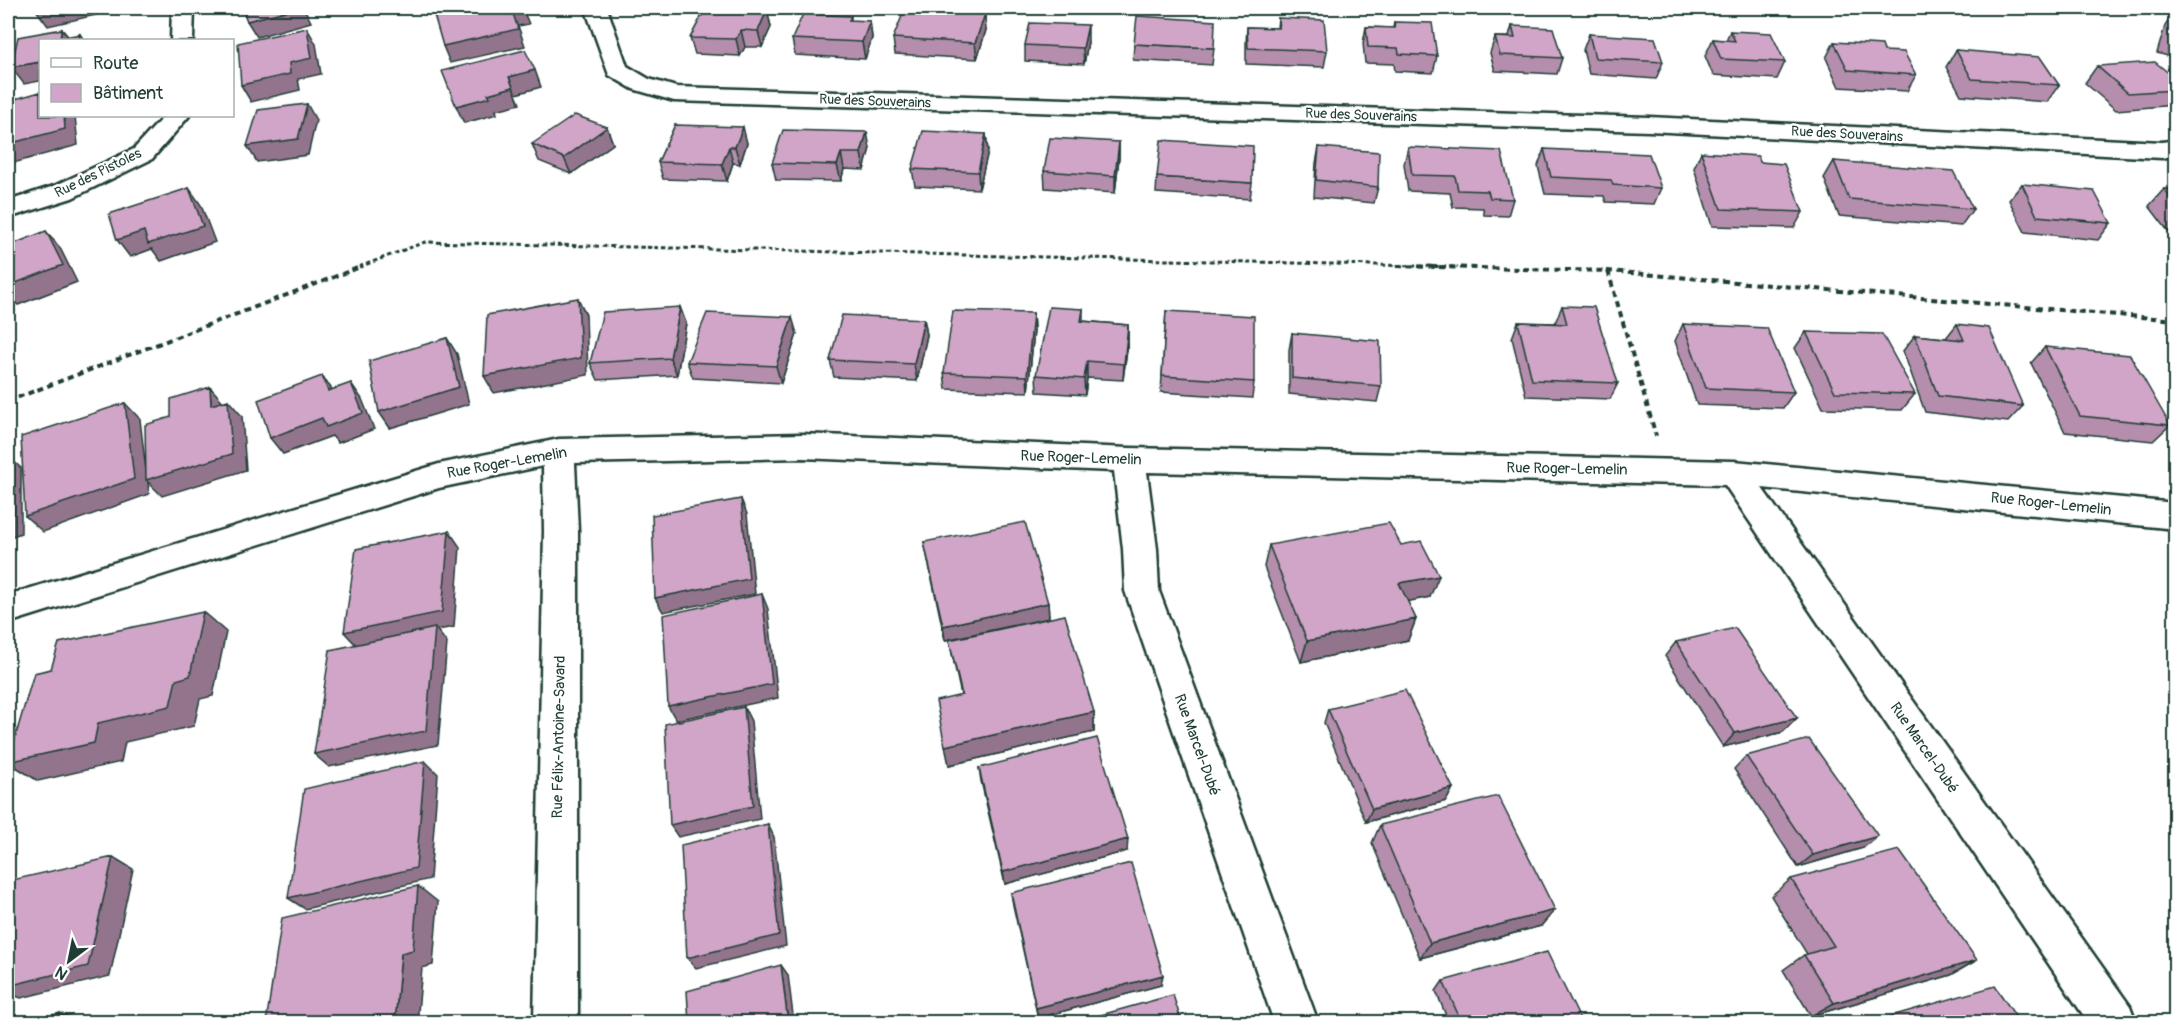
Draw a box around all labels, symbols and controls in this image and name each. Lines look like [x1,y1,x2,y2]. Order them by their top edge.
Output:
legend [39,39,234,117]
text: Route [93,52,138,75]
text: Bâtiment [93,82,164,105]
street label: Rue des Souverains [819,91,932,111]
street label: Rue des Souverains [1305,105,1418,125]
street label: Rue des Souverains [1791,123,1904,145]
street label: Rue des Pistoles [52,144,145,201]
street label: Rue Roger-Lemelin [446,443,568,483]
street label: Rue Roger-Lemelin [1020,446,1142,470]
street label: Rue Roger-Lemelin [1506,458,1628,480]
street label: Rue Roger-Lemelin [1990,488,2112,520]
street label: Rue Félix-Antoine-Savard [548,655,570,819]
street label: Rue Marcel-Dubé [1170,691,1224,799]
street label: Rue Marcel-Dubé [1886,699,1962,797]
north arrow [39,931,99,991]
text: N [52,961,71,984]

